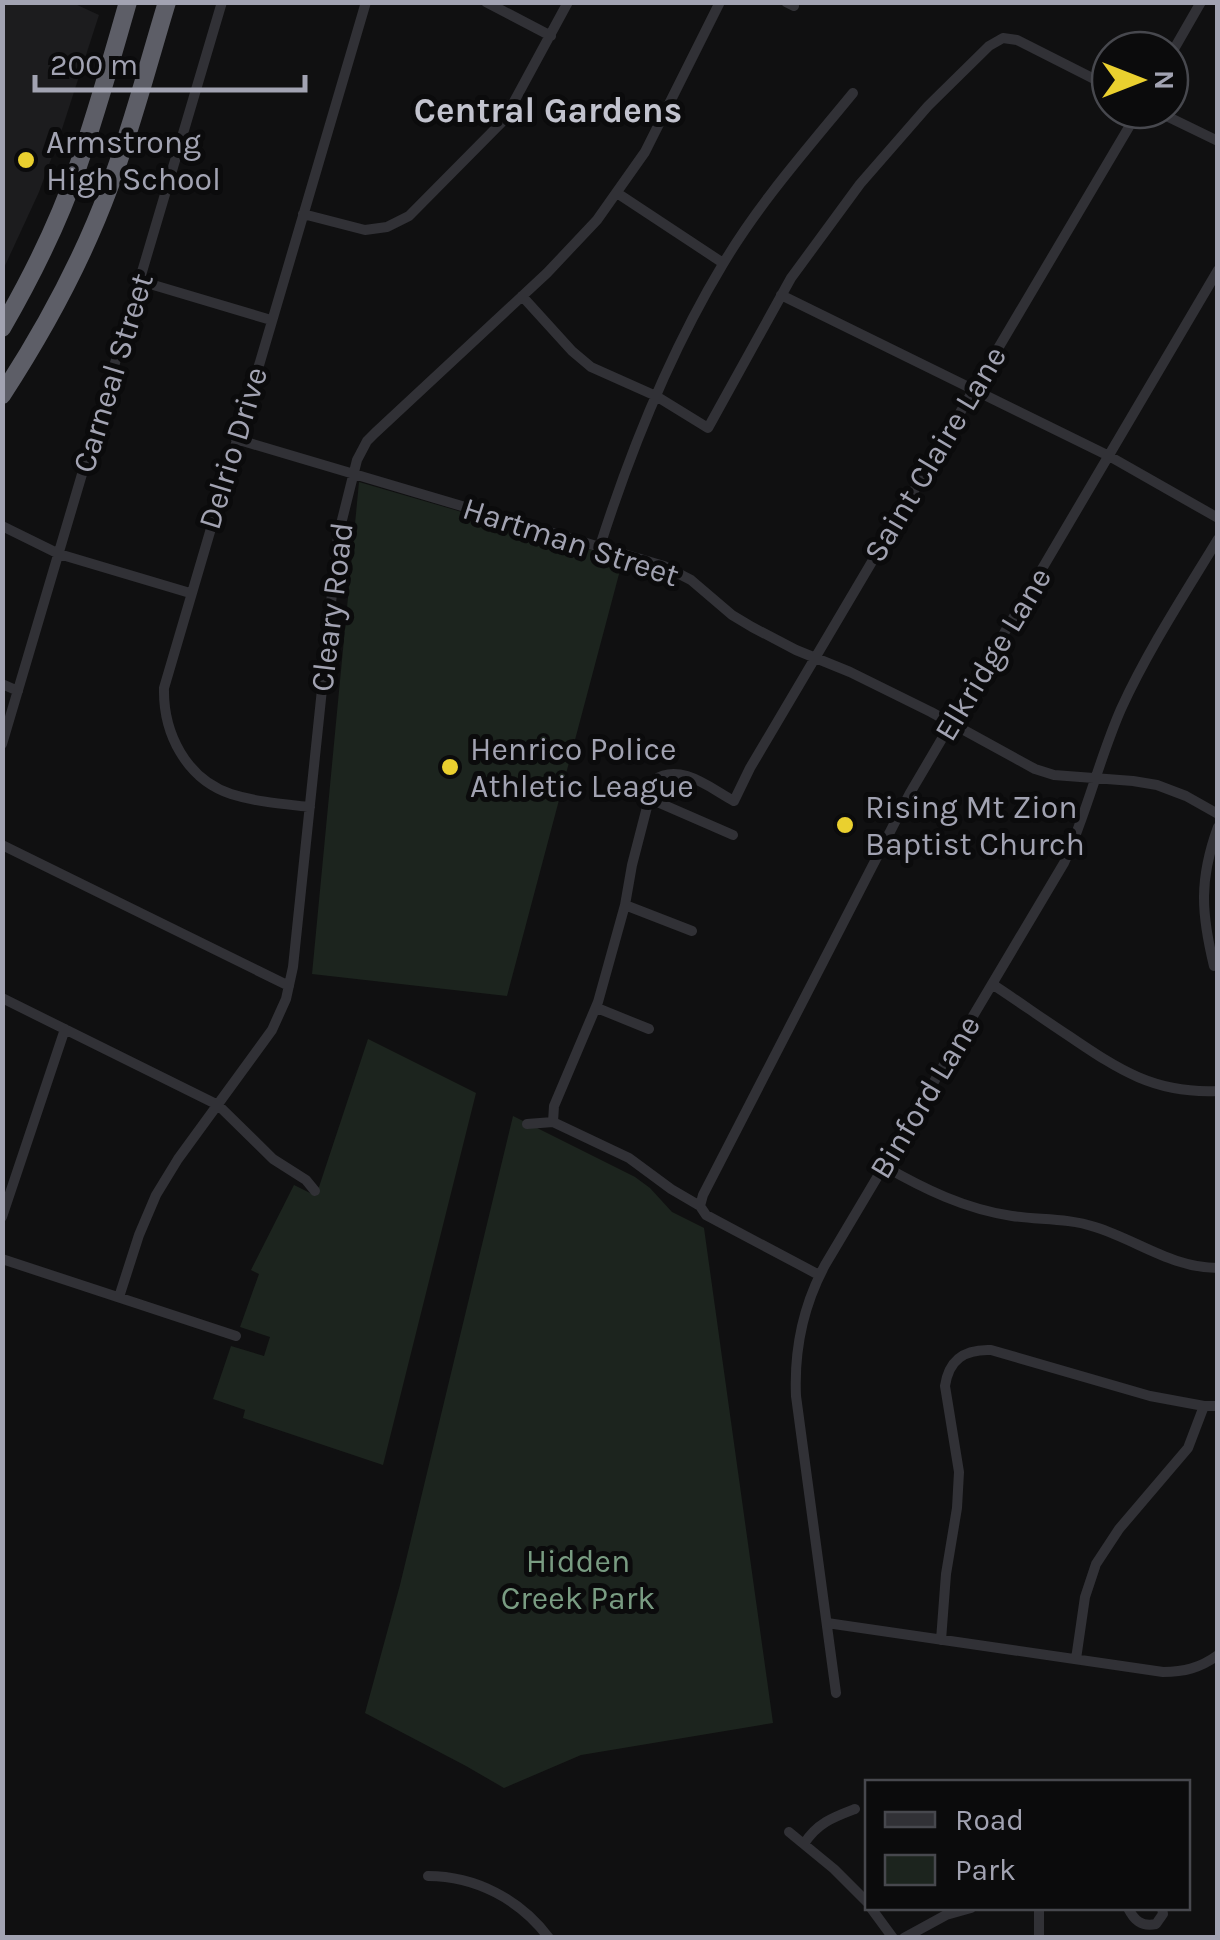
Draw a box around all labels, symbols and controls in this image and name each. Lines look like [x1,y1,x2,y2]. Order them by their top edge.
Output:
scale bar [35,30,305,92]
north arrow [1090,30,1190,130]
text: 200 m [50,47,138,83]
text: N [1148,70,1181,90]
district label: Central Gardens [414,90,682,131]
place label: Armstrong High School [46,124,221,198]
marker: Armstrong High School [15,149,37,171]
street label: Carneal Street [65,269,161,477]
street label: Saint Claire Lane [856,339,1014,569]
street label: Delrio Drive [191,363,275,533]
street label: Hartman Street [458,490,684,594]
street label: Cleary Road [303,520,361,694]
street label: Elkridge Lane [927,561,1059,747]
place label: Henrico Police Athletic League [470,731,694,805]
marker: Henrico Police Athletic League [439,756,461,778]
place label: Rising Mt Zion Baptist Church [865,789,1085,863]
marker: Rising Mt Zion Baptist Church [834,814,856,836]
street label: Binford Lane [862,1009,988,1185]
park label: Hidden Creek Park [501,1543,655,1617]
legend [865,1780,1190,1910]
text: Road [955,1802,1024,1838]
text: Park [955,1852,1016,1888]

